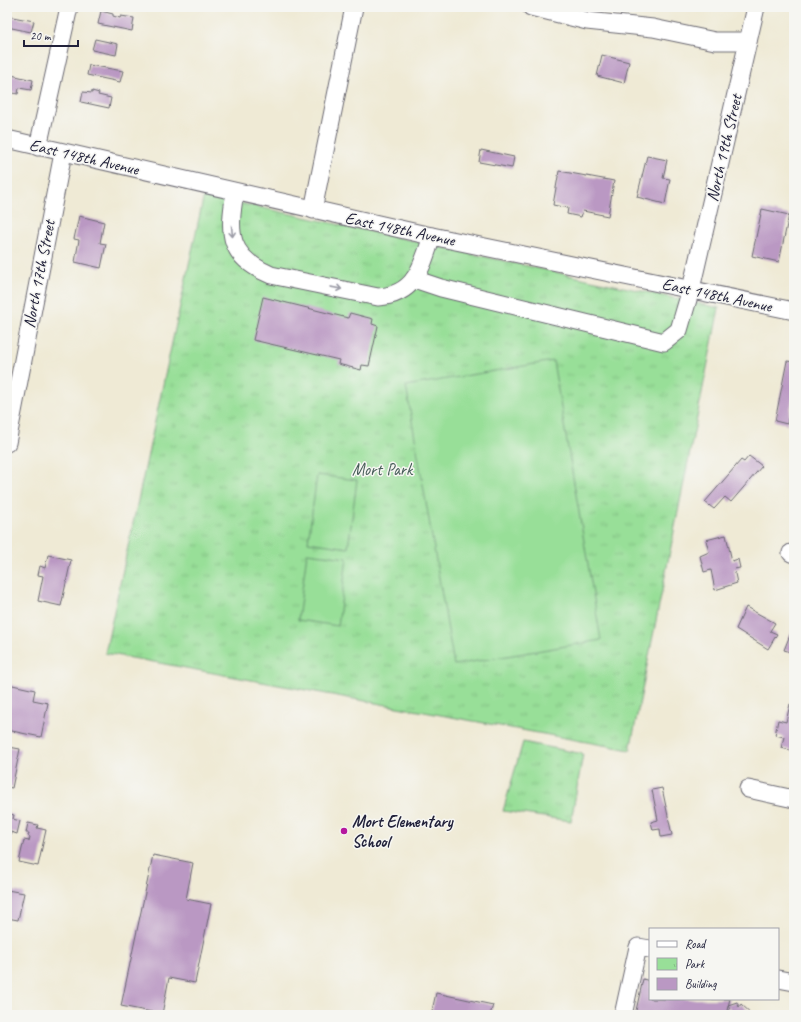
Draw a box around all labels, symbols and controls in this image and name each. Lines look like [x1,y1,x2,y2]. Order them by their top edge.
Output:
scale bar [24,22,78,48]
text: 20 m [30,28,52,44]
street label: North 19th Street [701,90,747,204]
street label: East 148th Avenue [27,134,142,180]
street label: East 148th Avenue [343,207,458,251]
street label: North 17th Street [18,216,60,330]
one-way arrow [228,224,235,237]
street label: East 148th Avenue [660,273,775,317]
one-way arrow [329,285,342,293]
park label: Mort Park [352,459,414,480]
place label: Mort Elementary School [352,811,454,852]
marker: Mort Elementary School [339,826,349,836]
legend [649,928,779,1000]
text: Road [685,936,707,952]
text: Park [685,956,706,972]
text: Building [685,976,717,992]

